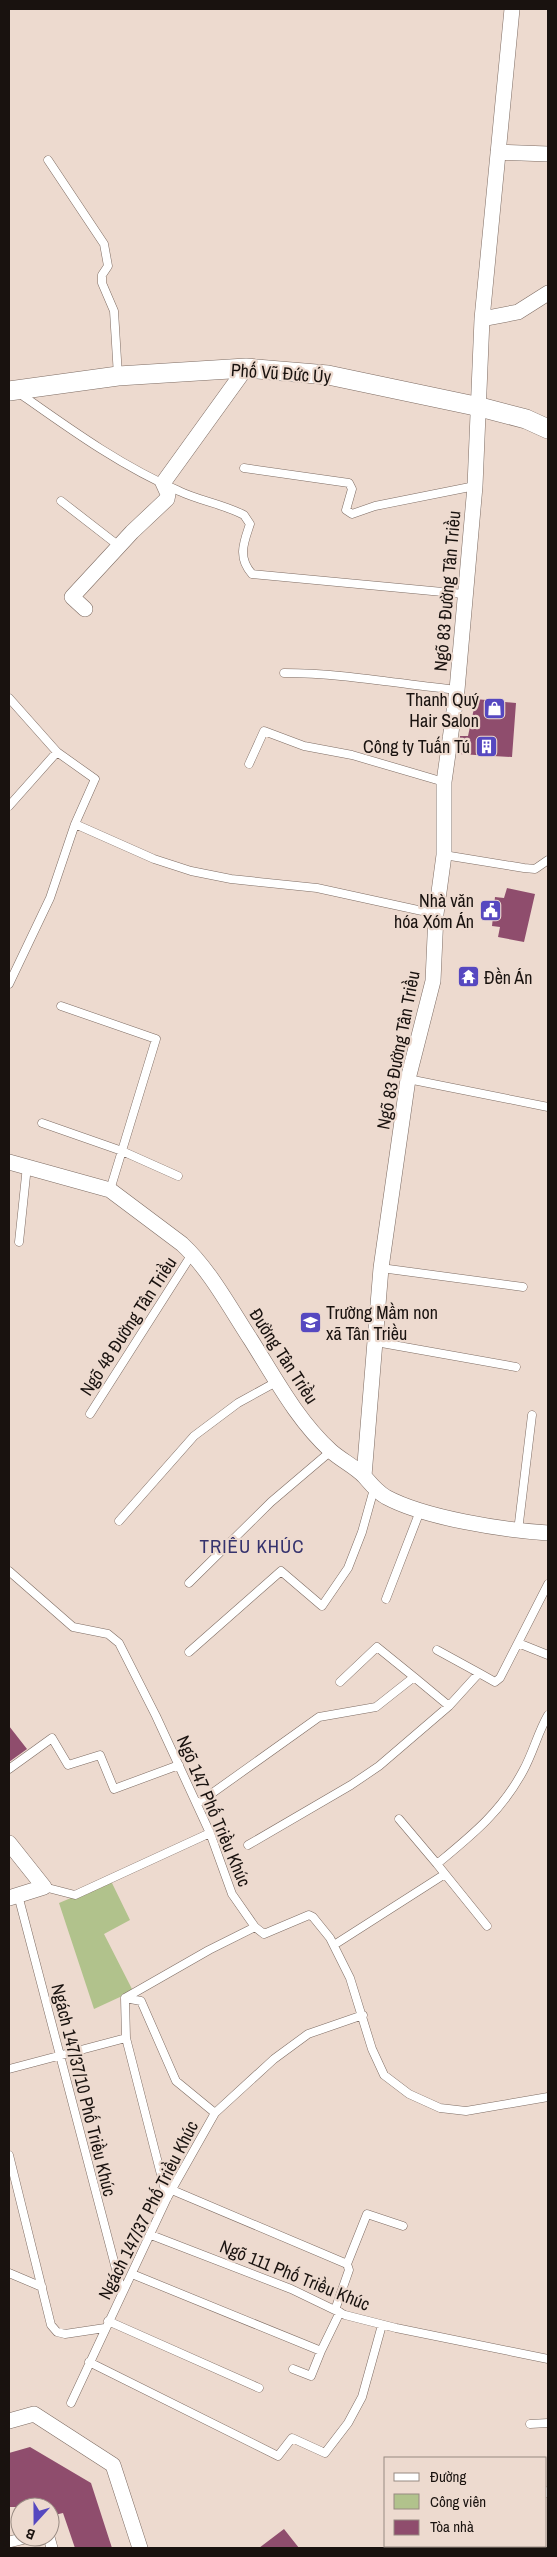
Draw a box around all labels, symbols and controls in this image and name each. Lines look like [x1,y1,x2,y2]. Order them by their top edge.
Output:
street label: Phố Vũ Đức Úy [230,357,333,389]
street label: Ngõ 83 Đường Tân Triều [428,510,466,672]
place label: Thanh Quý Hair Salon [406,687,480,733]
shop icon: Thanh Quý Hair Salon [483,697,507,721]
place label: Công ty Tuấn Tú [363,734,470,759]
building icon: Công ty Tuấn Tú [474,734,498,758]
place label: Nhà văn hóa Xóm Án [394,888,474,934]
public building icon: Nhà văn hóa Xóm Án [478,898,502,922]
temple icon: Đền Án [456,965,480,989]
place label: Đền Án [484,965,532,990]
street label: Ngõ 83 Đường Tân Triều [370,969,426,1131]
street label: Ngõ 48 Đường Tân Triều [74,1252,182,1400]
place label: Trường Mầm non xã Tân Triều [326,1300,438,1346]
street label: Đường Tân Triều [244,1303,324,1409]
school or university icon: Trường Mầm non xã Tân Triều [298,1310,322,1334]
district label: TRIÊU KHÚC [199,1533,305,1559]
street label: Ngõ 147 Phố Triều Khúc [171,1732,257,1890]
street label: Ngách 147/37/10 Phố Triều Khúc [45,1981,123,2199]
street label: Ngách 147/37 Phố Triều Khúc [92,2116,204,2304]
street label: Ngõ 111 Phố Triều Khúc [216,2234,374,2316]
legend [384,2457,547,2547]
text: Đường [430,2466,466,2487]
text: Công viên [430,2491,486,2512]
north arrow [10,2497,60,2547]
text: Tòa nhà [430,2516,474,2537]
text: B [23,2524,37,2544]

